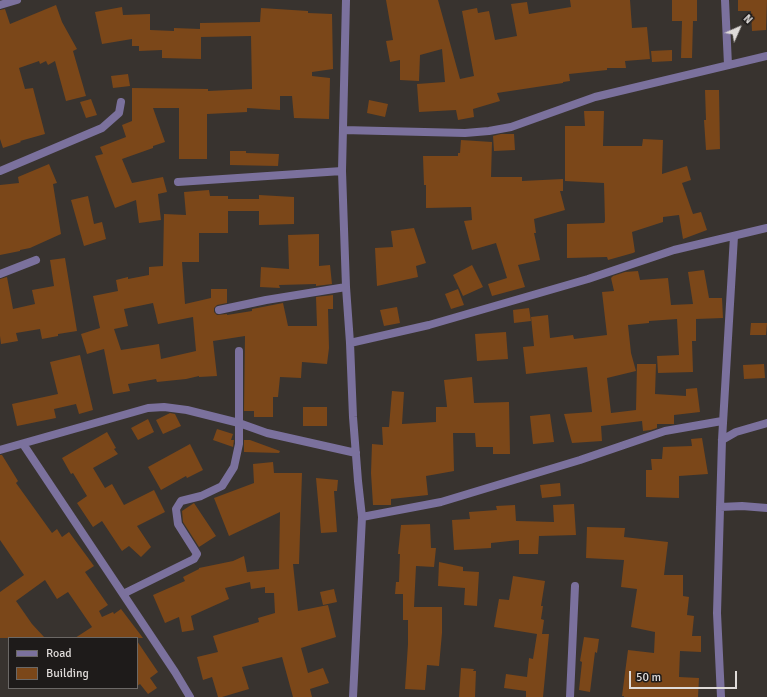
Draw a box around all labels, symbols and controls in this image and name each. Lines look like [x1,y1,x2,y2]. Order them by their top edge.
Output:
north arrow [719,8,759,48]
text: N [741,12,755,26]
legend [8,637,138,689]
text: Road [46,646,72,661]
scale bar [631,663,739,689]
text: Building [46,666,89,681]
text: 50 m [636,670,661,685]

